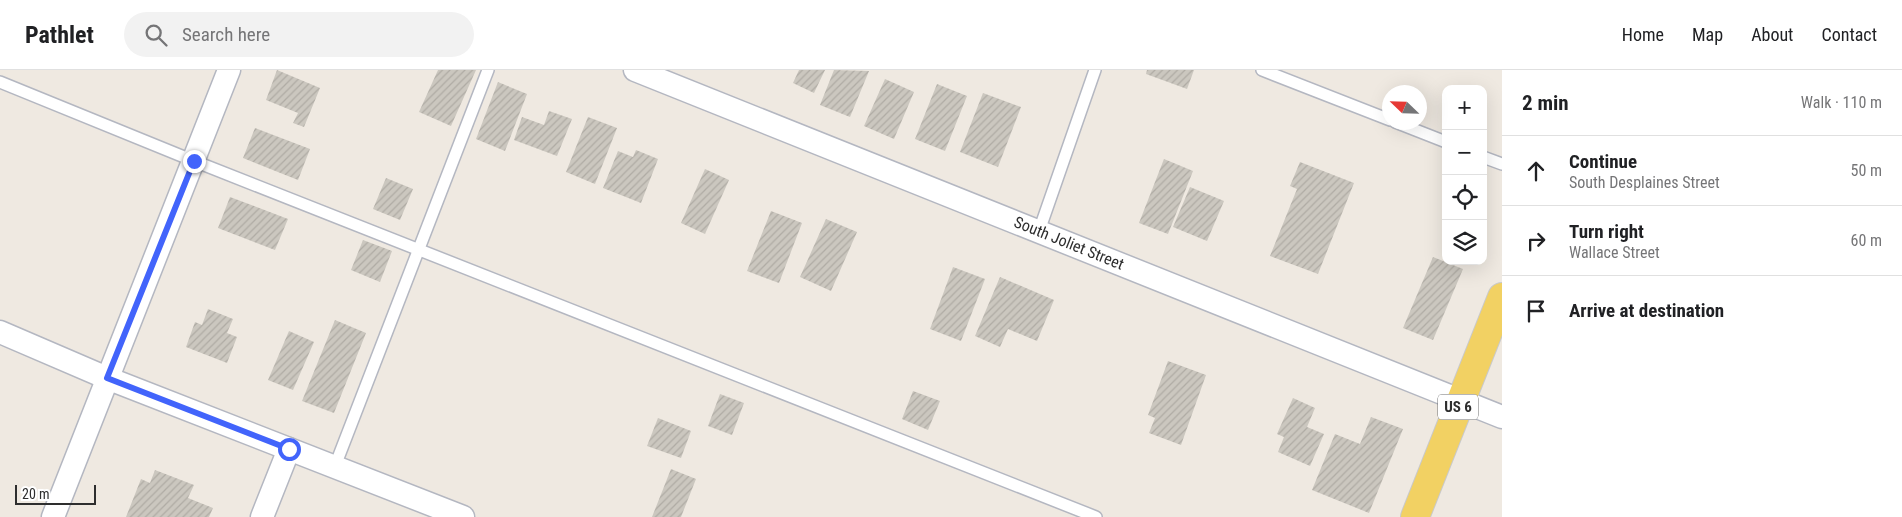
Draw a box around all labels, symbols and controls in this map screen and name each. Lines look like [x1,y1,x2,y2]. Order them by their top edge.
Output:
search box [124,12,474,57]
text: Pathlet [25,21,94,49]
icon: search [142,21,170,49]
text: Search here [182,23,270,46]
text: Home [1622,24,1664,45]
text: Map [1692,24,1723,45]
text: About [1751,24,1793,45]
text: Contact [1821,24,1877,45]
north arrow [1382,85,1427,130]
map controls [1442,85,1487,265]
button: + [1442,85,1487,130]
text: 2 min [1522,91,1569,115]
text: Walk · 110 m [1801,93,1882,112]
button: − [1442,130,1487,175]
route end [183,150,206,173]
text: Continue [1569,150,1637,173]
icon: ahead [1522,157,1550,185]
text: 50 m [1850,161,1882,180]
text: South Desplaines Street [1569,173,1720,192]
button: locate [1442,175,1487,220]
street label: South Joliet Street [1011,212,1127,274]
button: layers [1442,220,1487,265]
text: Turn right [1569,220,1644,243]
icon: right [1522,227,1550,255]
text: 60 m [1850,231,1882,250]
text: Wallace Street [1569,243,1660,262]
icon: arrive [1522,297,1550,325]
text: Arrive at destination [1569,299,1724,322]
road number: US 6 [1438,394,1478,420]
route start [278,438,301,461]
scale bar [15,482,96,505]
text: 20 m [22,486,50,502]

